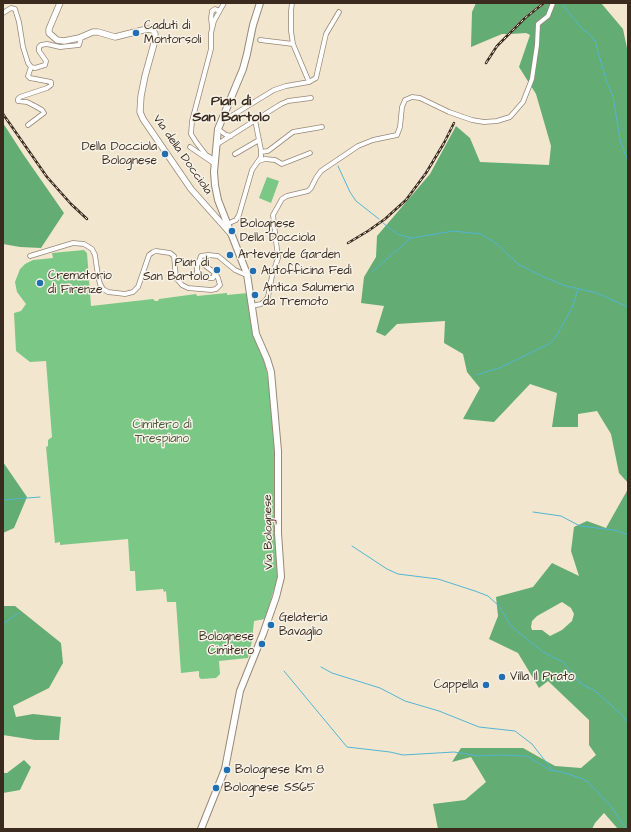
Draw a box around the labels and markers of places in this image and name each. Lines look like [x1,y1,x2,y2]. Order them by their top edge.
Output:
place label: Caduti di Montorsoli [144,19,201,47]
marker: Caduti di Montorsoli [131,28,141,38]
place label: Della Docciola Bolognese [82,140,157,168]
marker: Della Docciola Bolognese [160,149,170,159]
place label: Bolognese Della Docciola [240,217,315,245]
marker: Bolognese Della Docciola [227,226,237,236]
place label: Arteverde Garden [238,248,340,262]
marker: Arteverde Garden [225,250,235,260]
place label: Pian di San Bartolo [143,256,209,284]
place label: Autofficina Fedi [261,264,352,278]
marker: Pian di San Bartolo [212,265,222,275]
marker: Autofficina Fedi [248,266,258,276]
place label: Crematorio di Firenze [48,269,112,297]
marker: Crematorio di Firenze [35,278,45,288]
place label: Antica Salumeria da Tremoto [263,281,354,309]
marker: Antica Salumeria da Tremoto [250,290,260,300]
place label: Gelateria Bavaglio [279,611,328,639]
marker: Gelateria Bavaglio [266,620,276,630]
place label: Bolognese Cimitero [199,630,254,658]
marker: Bolognese Cimitero [257,639,267,649]
place label: Villa Il Prato [510,670,575,684]
marker: Villa Il Prato [497,672,507,682]
place label: Cappella [434,678,478,692]
marker: Cappella [481,680,491,690]
place label: Bolognese Km 8 [235,763,324,777]
marker: Bolognese Km 8 [222,765,232,775]
place label: Bolognese SS65 [224,781,315,795]
marker: Bolognese SS65 [211,783,221,793]

